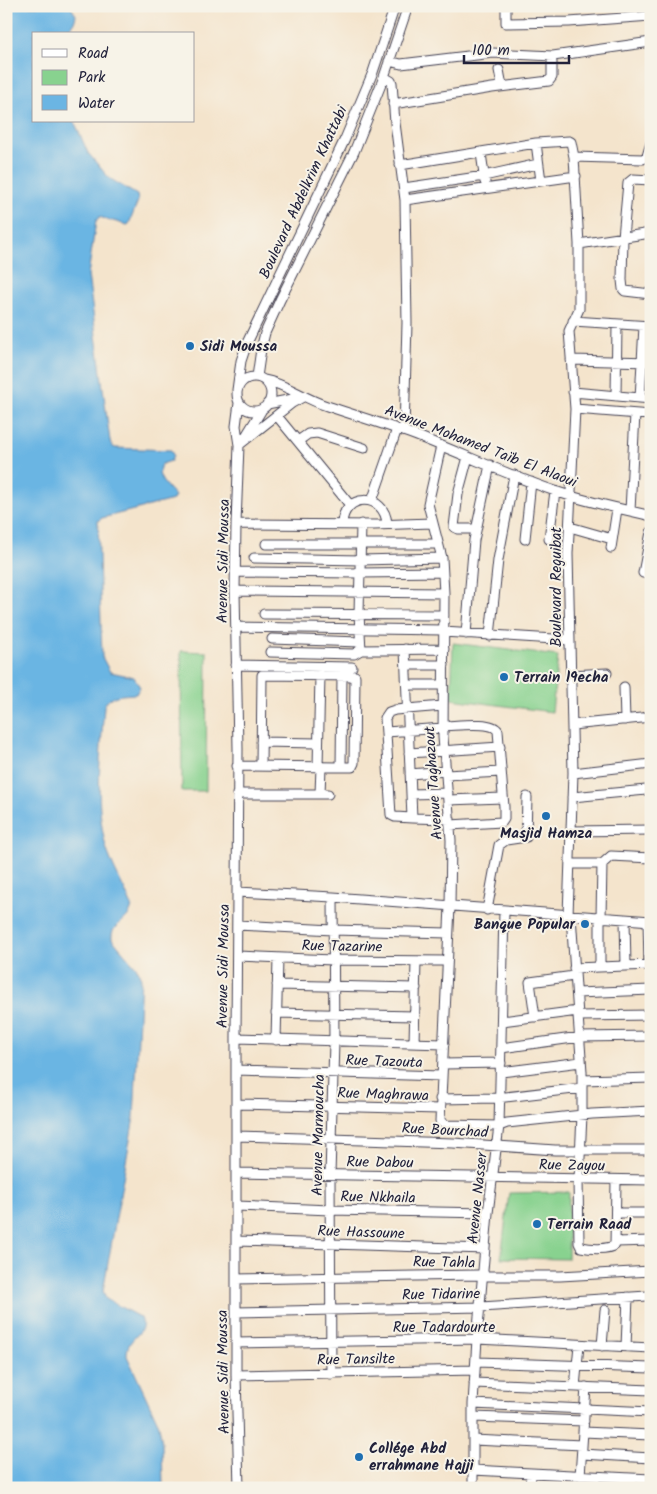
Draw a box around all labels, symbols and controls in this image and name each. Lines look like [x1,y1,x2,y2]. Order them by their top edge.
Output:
legend [32,32,195,122]
scale bar [464,32,570,64]
text: 100 m [472,39,510,63]
text: Road [78,42,109,66]
text: Park [78,66,106,90]
text: Water [78,92,115,116]
street label: Boulevard Abdelkrim Khattabi [253,101,355,283]
place label: Sidi Moussa [200,335,277,359]
marker: Sidi Moussa [184,340,196,352]
street label: Avenue Mohamed Taïb El Alaoui [381,399,582,495]
street label: Avenue Sidi Moussa [211,499,237,623]
street label: Boulevard Reguibat [545,527,569,647]
place label: Terrain l9echa [514,666,609,690]
marker: Terrain l9echa [498,671,510,683]
street label: Avenue Taghazout [418,725,450,841]
marker: Masjid Hamza [540,810,552,822]
place label: Masjid Hamza [500,822,592,846]
street label: Avenue Sidi Moussa [211,904,237,1028]
place label: Banque Popular [474,913,576,937]
marker: Banque Popular [579,918,591,930]
street label: Rue Tazarine [301,934,383,960]
street label: Rue Tazouta [345,1049,423,1075]
street label: Avenue Marmoucha [306,1074,332,1196]
street label: Rue Maghrawa [337,1081,429,1109]
street label: Rue Bourchad [401,1117,489,1145]
street label: Rue Dabou [346,1150,414,1176]
street label: Avenue Nasser [461,1150,495,1245]
street label: Rue Zayou [539,1153,605,1179]
street label: Rue Nkhaila [340,1185,416,1211]
place label: Terrain Raad [547,1213,632,1237]
marker: Terrain Raad [531,1218,543,1230]
street label: Rue Hassoune [317,1219,405,1247]
street label: Rue Tahla [412,1250,475,1276]
street label: Rue Tidarine [402,1282,481,1308]
street label: Avenue Sidi Moussa [211,1310,237,1434]
street label: Rue Tadardourte [393,1316,495,1340]
street label: Rue Tansilte [317,1347,395,1373]
place label: Collége Abd errahmane Hajji [369,1437,475,1478]
marker: Collége Abd errahmane Hajji [353,1451,365,1463]

